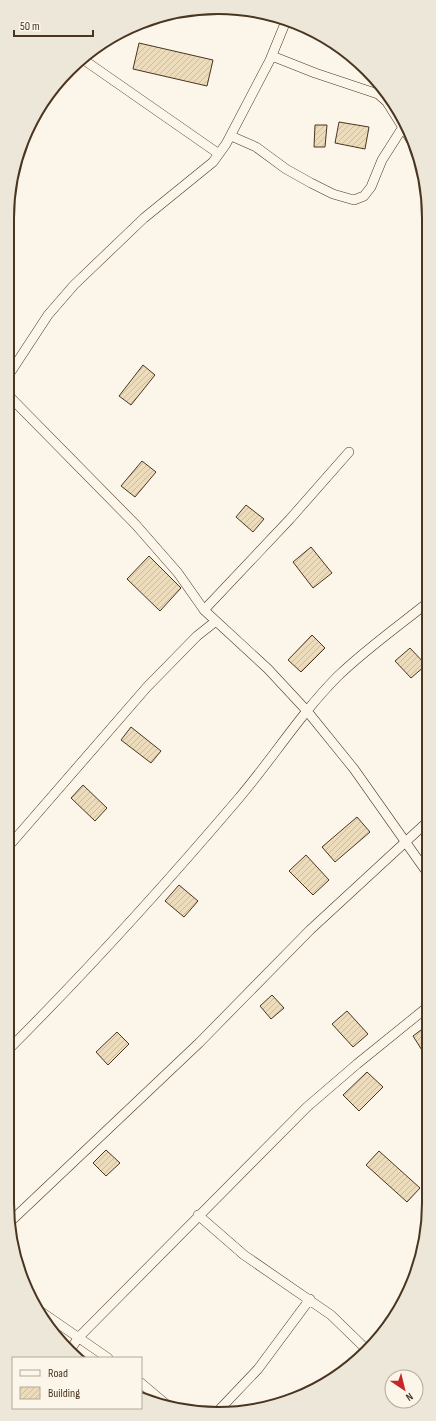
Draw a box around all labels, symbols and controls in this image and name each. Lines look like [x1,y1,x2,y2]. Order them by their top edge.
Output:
scale bar [14,12,93,38]
text: 50 m [20,19,40,34]
legend [12,1357,142,1409]
text: Road [48,1366,68,1381]
north arrow [384,1369,424,1409]
text: Building [48,1386,80,1401]
text: N [403,1390,416,1404]

